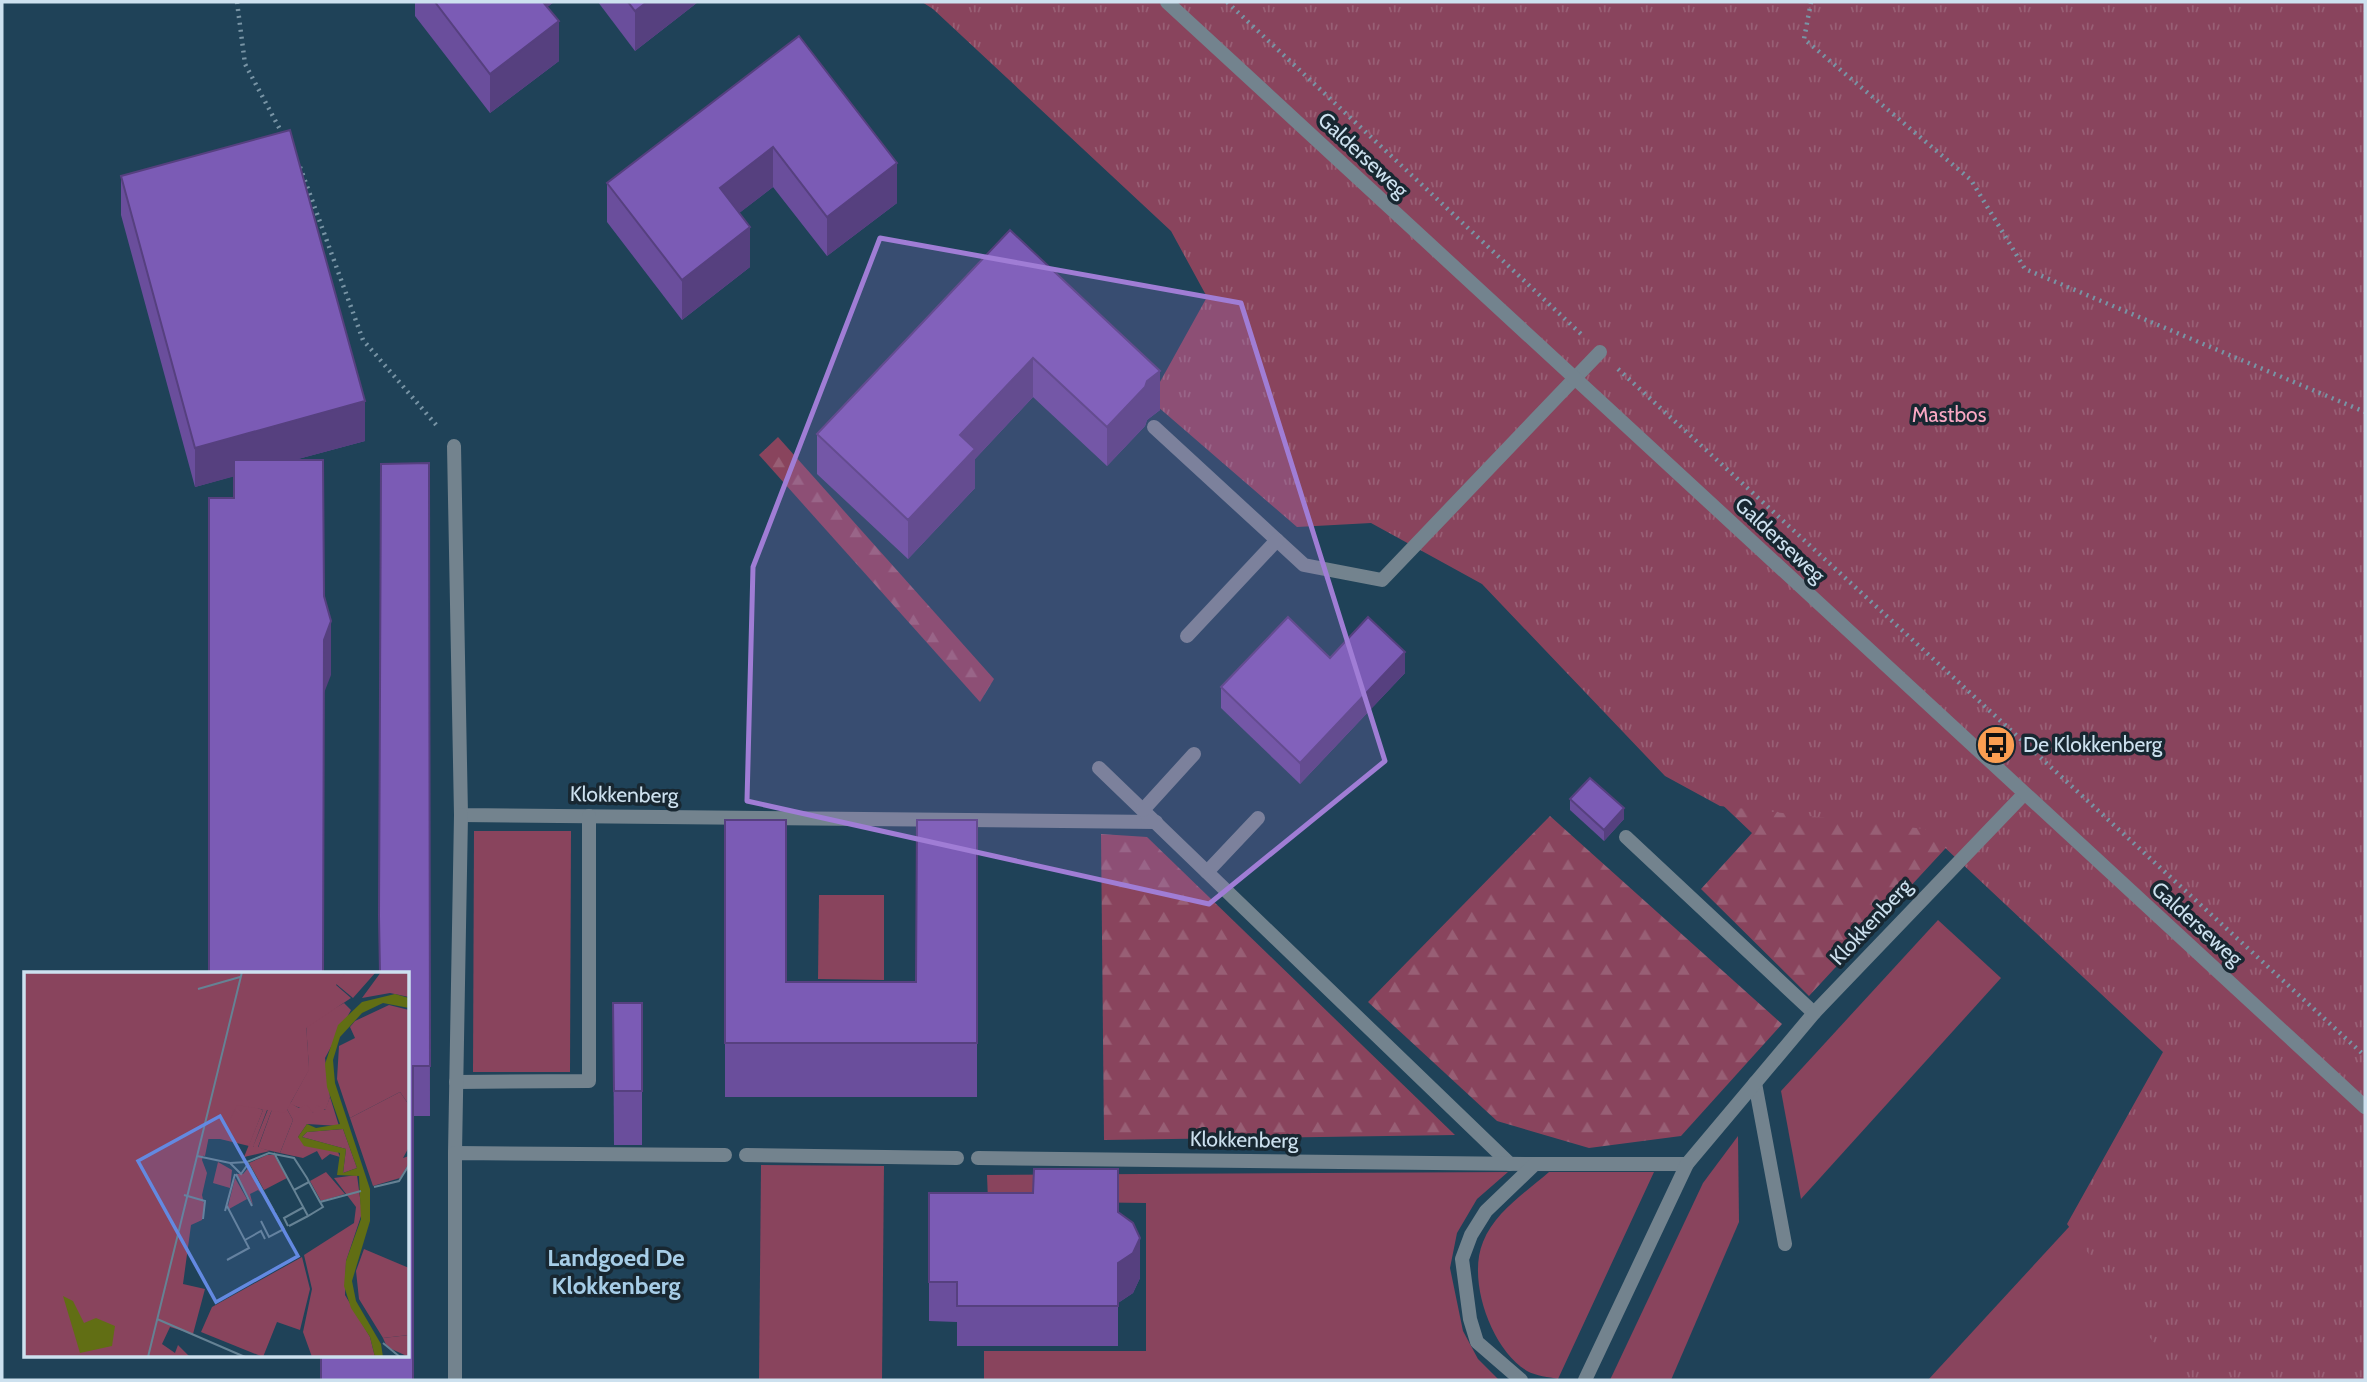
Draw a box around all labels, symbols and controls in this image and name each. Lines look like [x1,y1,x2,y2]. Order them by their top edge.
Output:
street label: Galderseweg [1313,107,1414,203]
park label: Mastbos [1912,402,1987,427]
street label: Galderseweg [1730,492,1831,588]
bus stop icon: De Klokkenberg [1975,724,2017,766]
place label: De Klokkenberg [2023,732,2163,757]
street label: Klokkenberg [570,781,679,808]
street label: Klokkenberg [1824,873,1917,970]
street label: Galderseweg [2147,876,2248,971]
inset map [24,972,410,1358]
street label: Klokkenberg [1190,1126,1299,1153]
district label: Landgoed De Klokkenberg [547,1243,685,1300]

